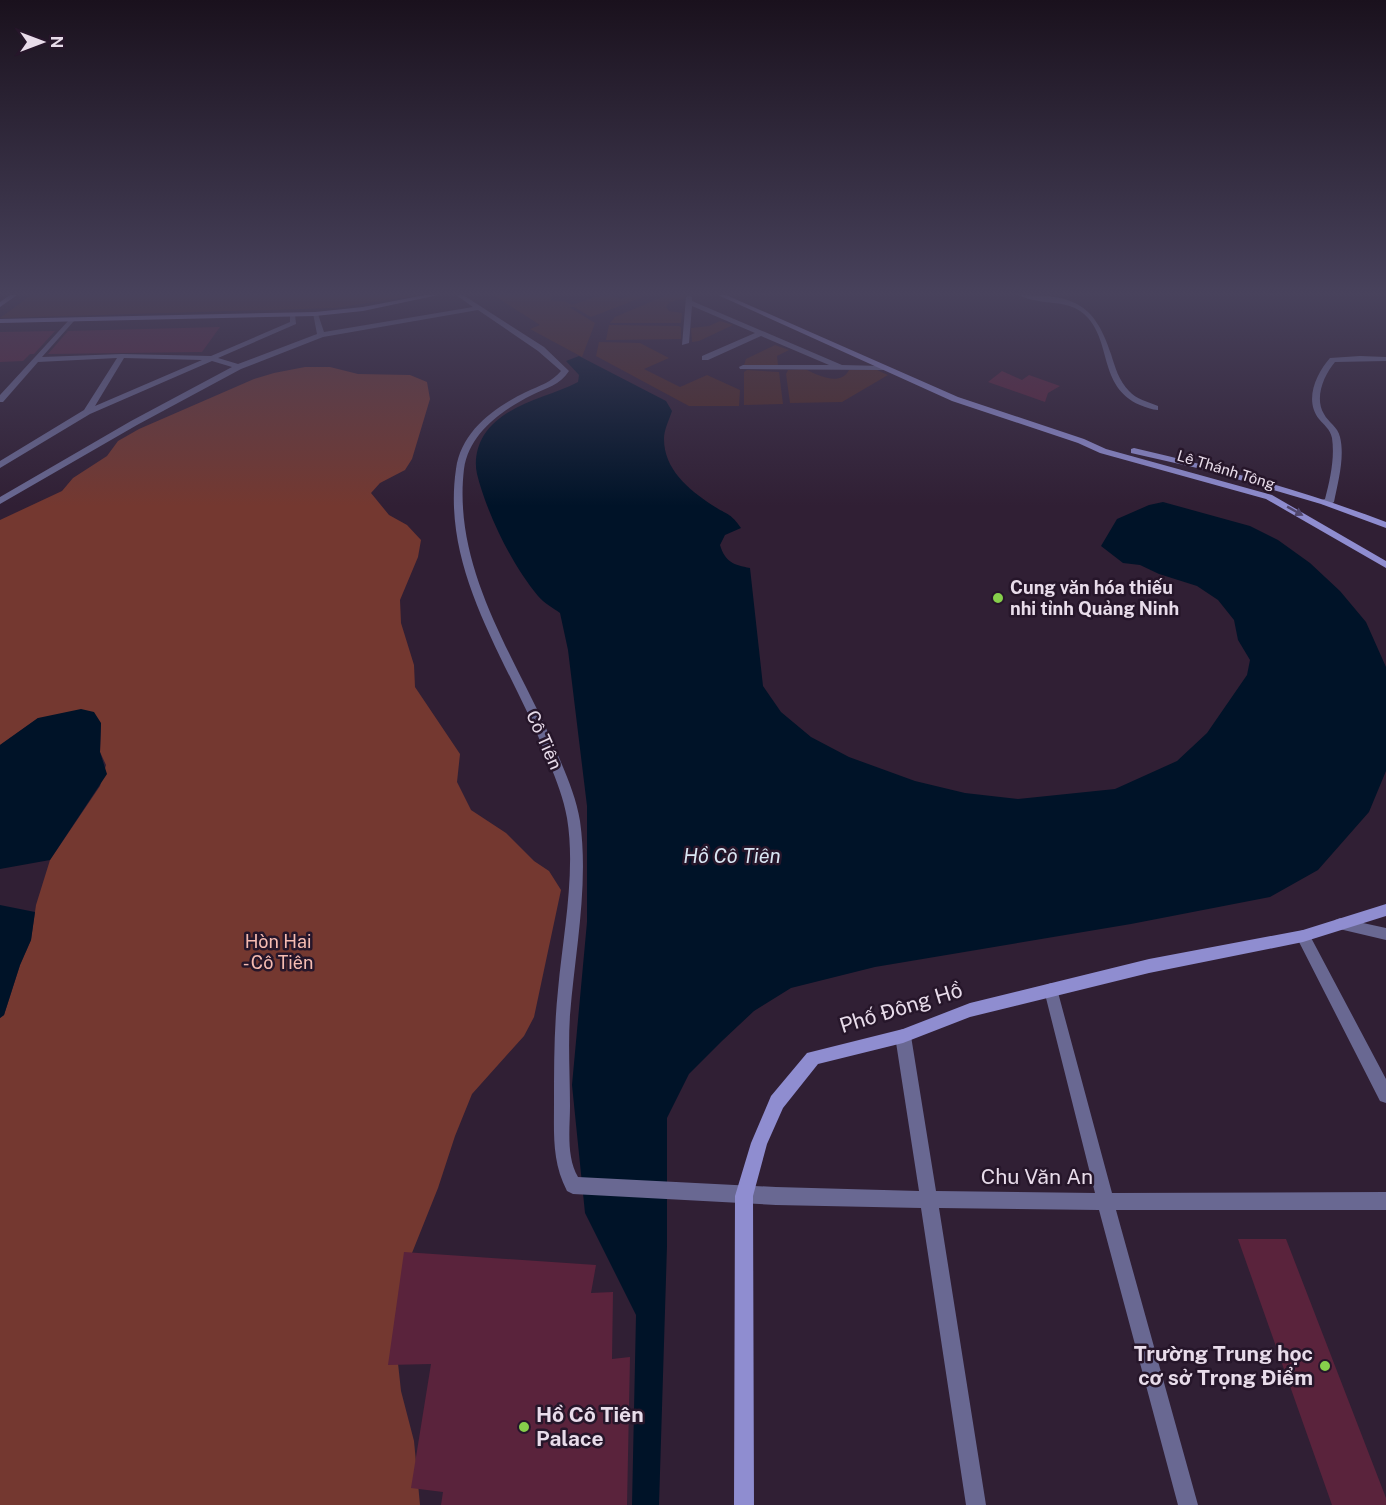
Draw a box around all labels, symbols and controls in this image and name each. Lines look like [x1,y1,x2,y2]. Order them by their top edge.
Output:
north arrow [12,12,72,72]
text: N [47,36,66,48]
street label: Lê Thánh Tông [1175,447,1277,492]
one-way arrow [1287,506,1304,516]
place label: Cung văn hóa thiếu nhi tỉnh Quảng Ninh [1010,577,1179,619]
marker: Cung văn hóa thiếu nhi tỉnh Quảng Ninh [991,591,1005,605]
street label: Cô Tiên [522,707,567,773]
water label: Hồ Cô Tiên [683,844,781,868]
park label: Hòn Hai - Cô Tiên [243,931,313,973]
street label: Phố Đông Hồ [836,977,965,1038]
street label: Chu Văn An [981,1164,1093,1189]
place label: Trường Trung học cơ sở Trọng Điểm [1134,1341,1313,1390]
marker: Trường Trung học cơ sở Trọng Điểm [1318,1359,1332,1373]
place label: Hồ Cô Tiên Palace [536,1402,644,1451]
marker: Hồ Cô Tiên Palace [517,1420,531,1434]

